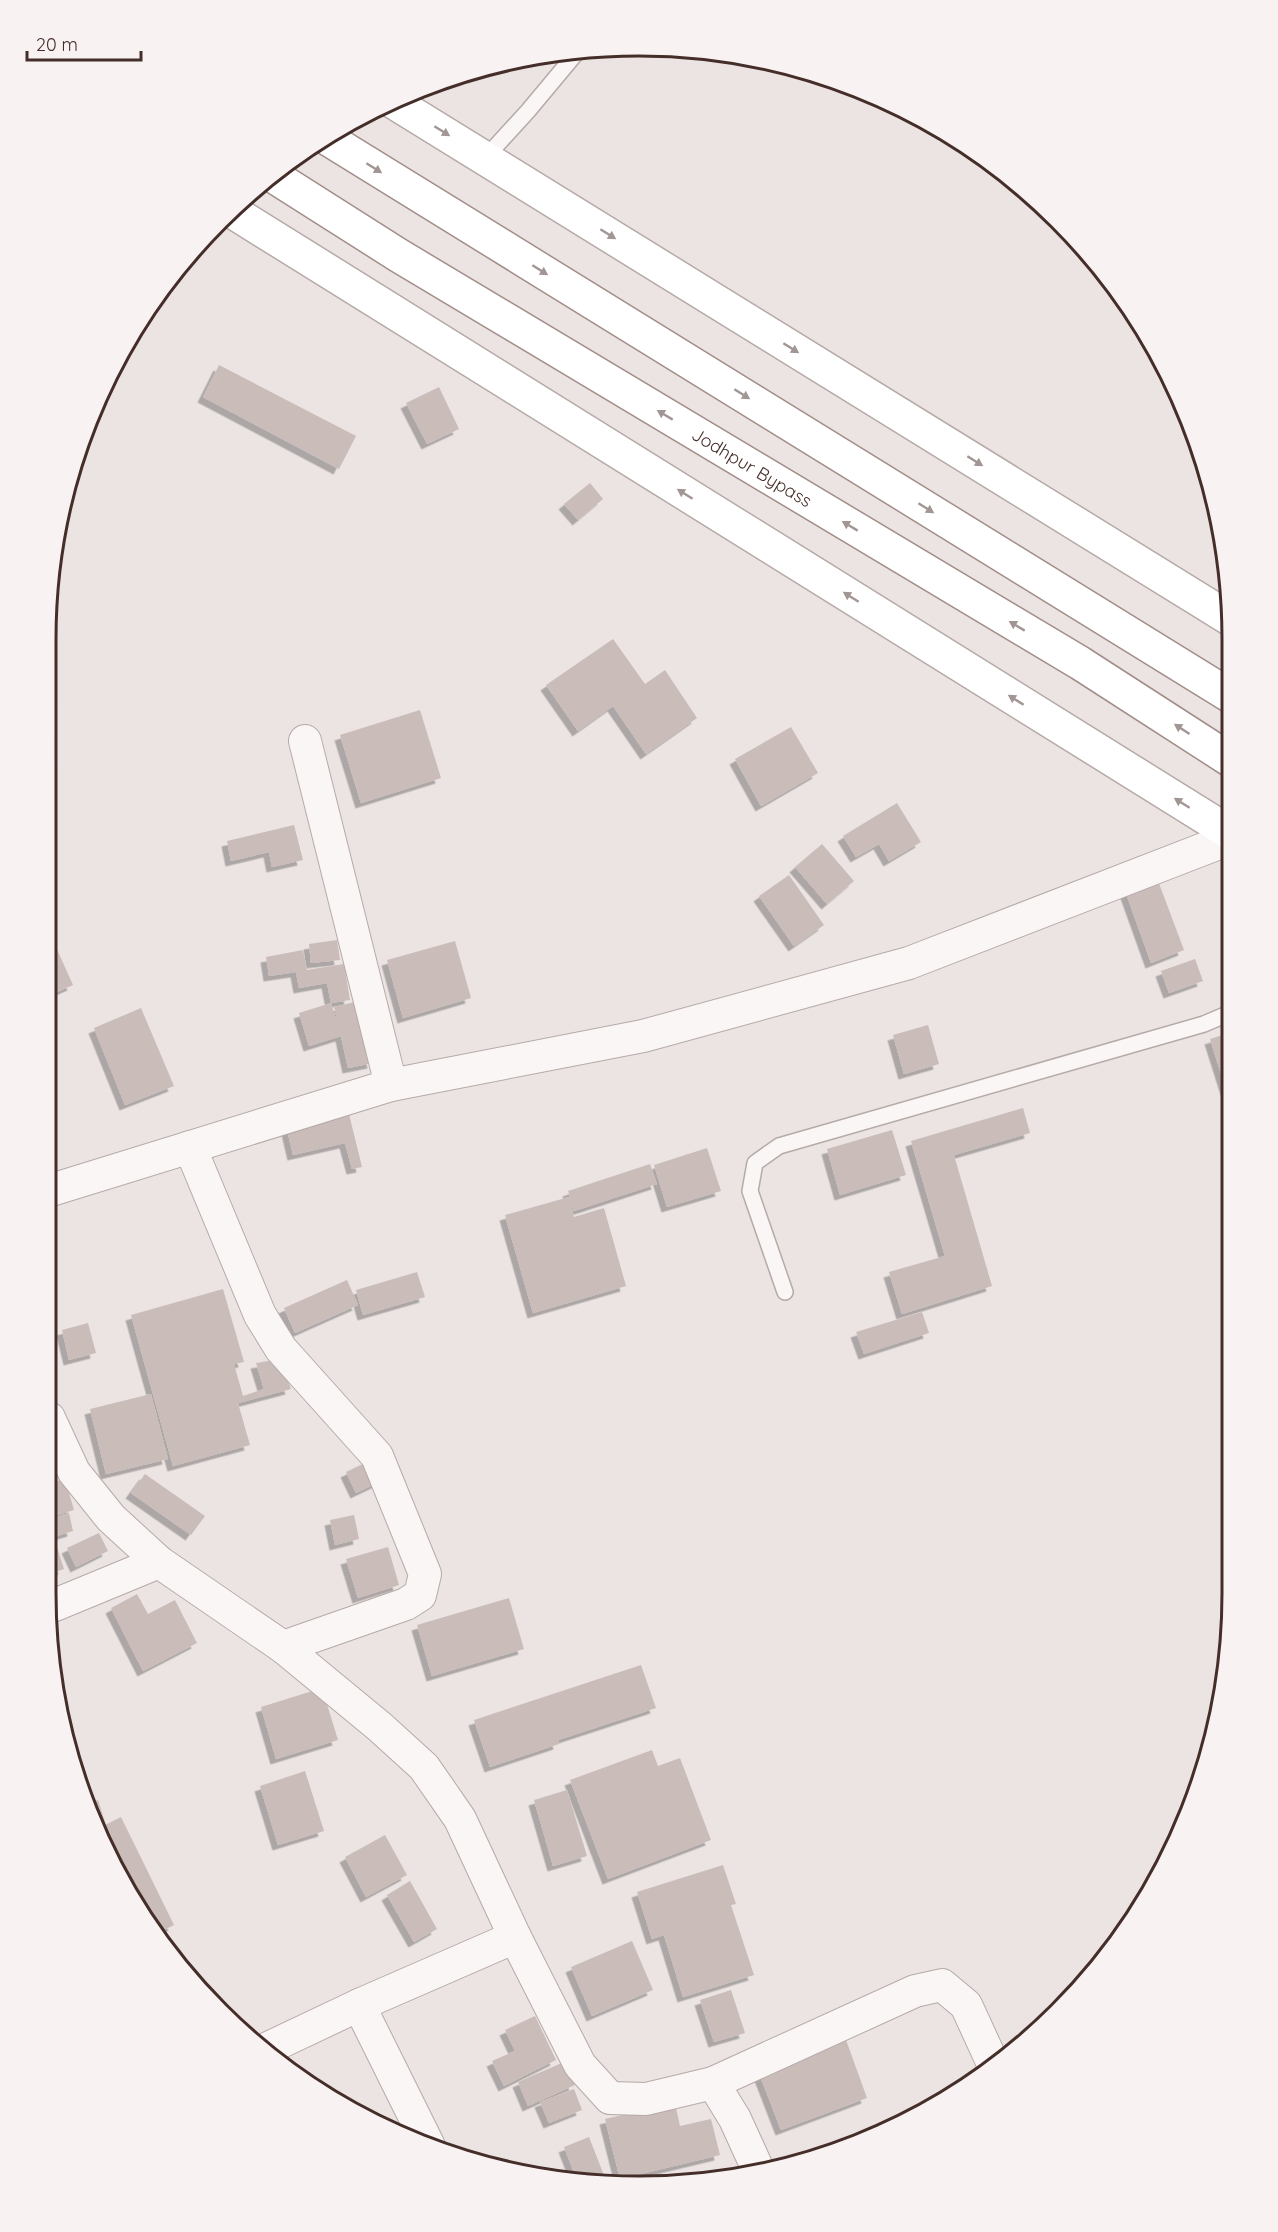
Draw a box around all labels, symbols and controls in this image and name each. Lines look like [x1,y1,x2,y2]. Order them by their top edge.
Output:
scale bar [27,24,141,62]
text: 20 m [36,33,78,56]
one-way arrow [434,126,450,137]
one-way arrow [366,162,382,173]
one-way arrow [600,229,616,240]
one-way arrow [532,264,548,275]
one-way arrow [783,342,799,353]
one-way arrow [734,389,750,400]
one-way arrow [657,409,673,420]
street label: Jodhpur Bypass [688,422,816,512]
one-way arrow [967,456,983,467]
one-way arrow [677,489,693,500]
one-way arrow [918,502,934,513]
one-way arrow [842,520,858,531]
one-way arrow [843,592,859,603]
one-way arrow [1009,620,1025,631]
one-way arrow [1009,694,1025,706]
one-way arrow [1174,724,1191,735]
one-way arrow [1174,798,1190,809]

